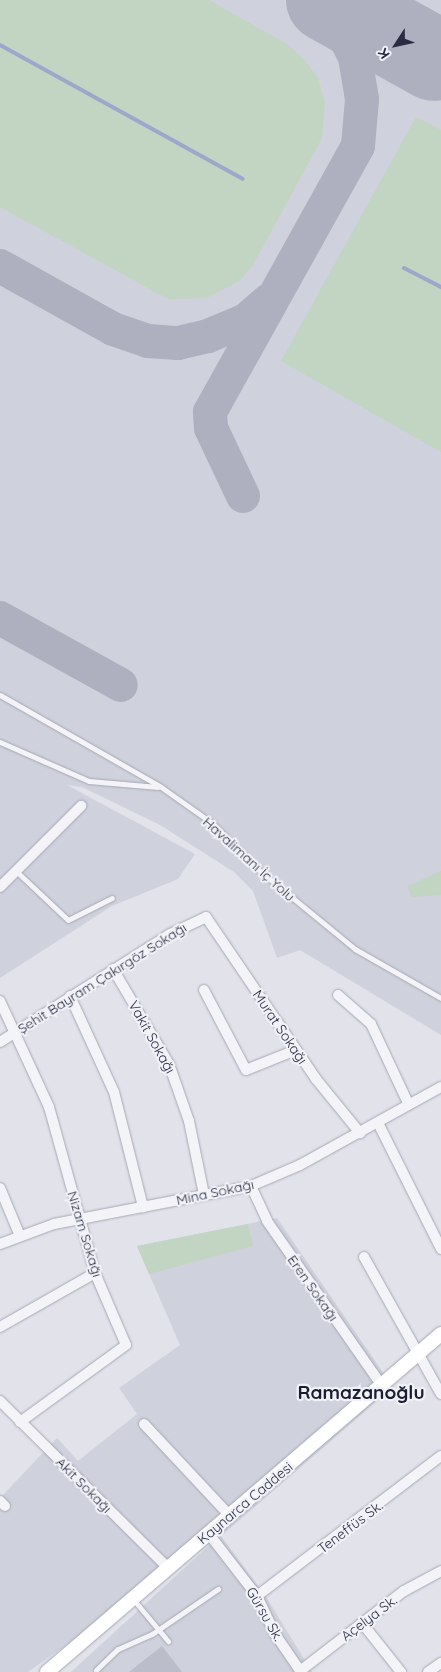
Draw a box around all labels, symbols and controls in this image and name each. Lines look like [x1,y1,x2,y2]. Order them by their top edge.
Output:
north arrow [371,20,421,70]
text: K [374,45,394,63]
street label: Havalimanı İç Yolu [200,813,298,905]
street label: Şehit Bayram Çakırgöz Sokağı [14,919,190,1037]
street label: Murat Sokağı [249,987,311,1067]
street label: Vakit Sokağı [125,998,179,1076]
street label: Mina Sokağı [175,1176,255,1208]
street label: Nizam Sokağı [64,1189,106,1279]
street label: Eren Sokağı [284,1252,342,1324]
district label: Ramazanoğlu [297,1382,425,1404]
street label: Akit Sokağı [53,1454,115,1516]
street label: Kaynarca Caddesi [194,1458,296,1548]
street label: Teneffüs Sk. [314,1497,386,1557]
street label: Gürsu Sk. [243,1584,287,1644]
street label: Açelya Sk. [338,1592,400,1644]

